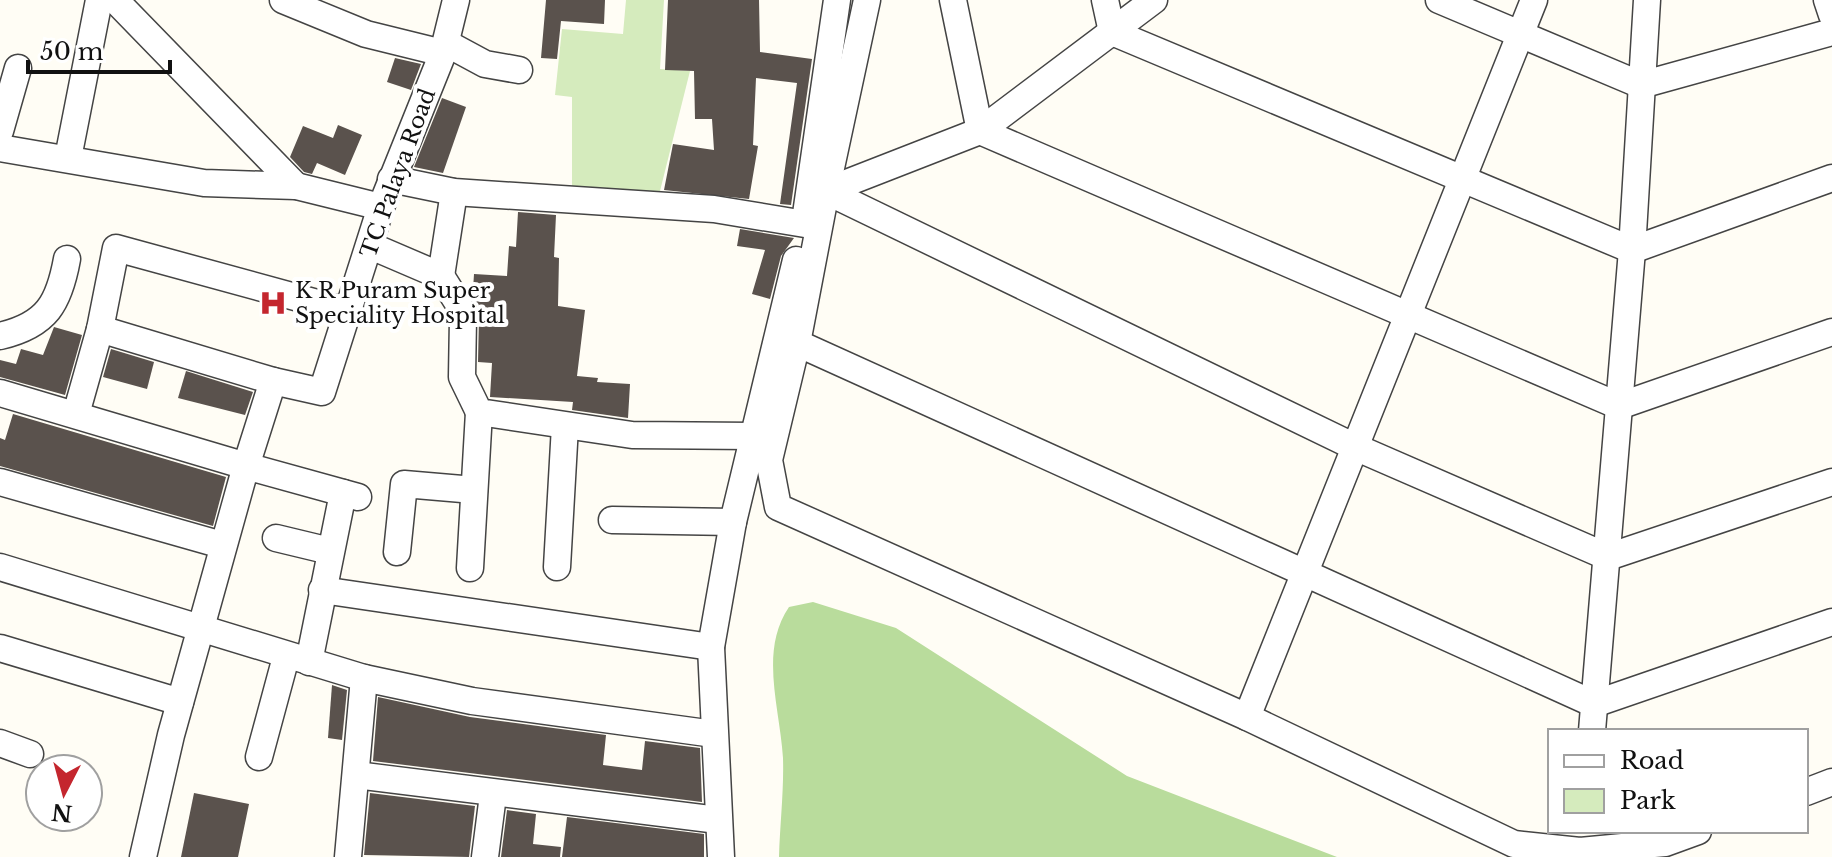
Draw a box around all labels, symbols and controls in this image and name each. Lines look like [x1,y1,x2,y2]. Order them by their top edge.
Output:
scale bar [28,24,170,74]
text: 50 m [40,37,104,66]
street label: TC Palaya Road [355,85,441,261]
place label: K R Puram Super Speciality Hospital [295,277,505,329]
hospital icon: K R Puram Super Speciality Hospital [258,288,288,318]
legend [1548,729,1808,833]
text: Road [1620,746,1684,775]
north arrow [24,753,104,833]
text: Park [1620,786,1676,815]
text: N [50,798,74,827]

